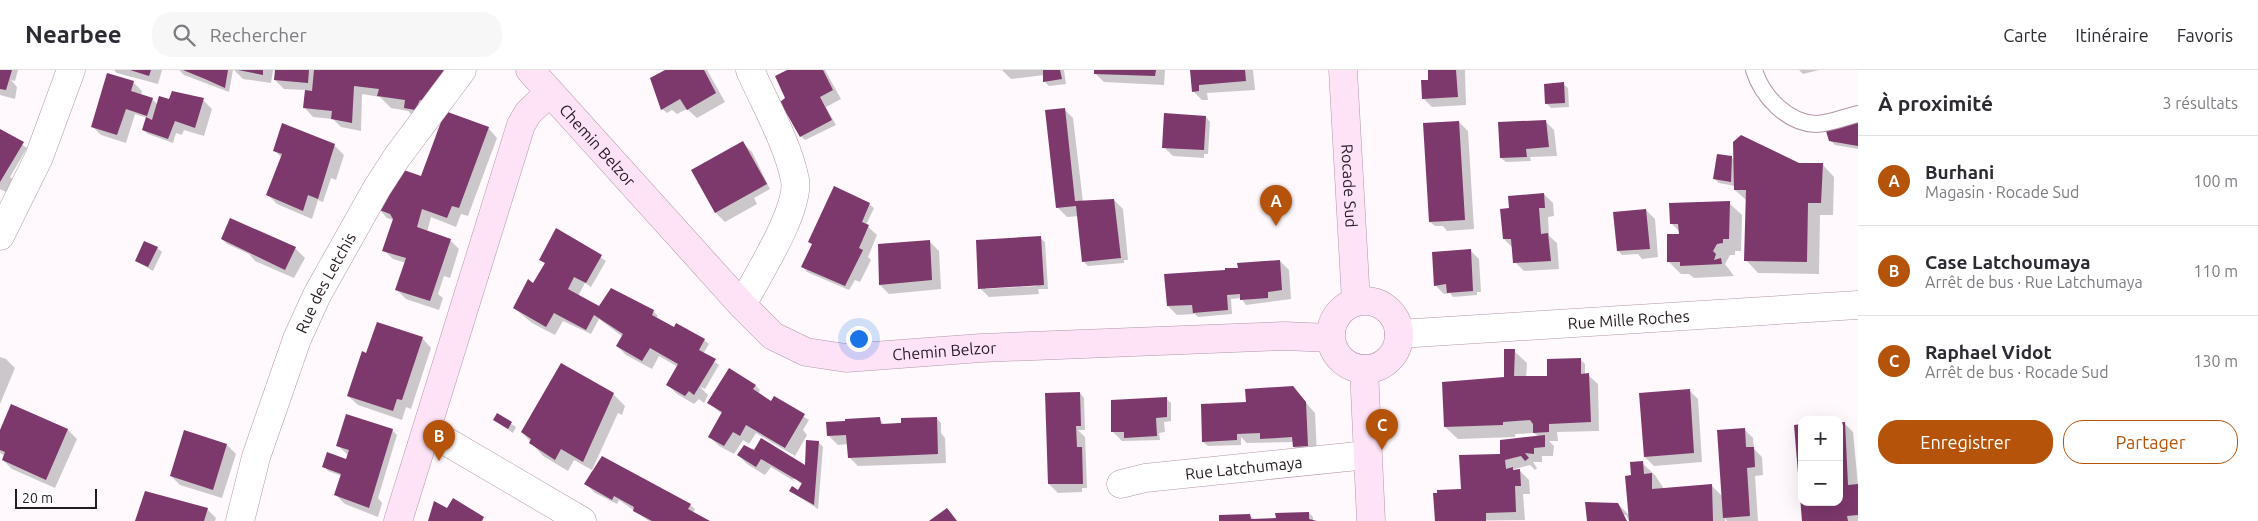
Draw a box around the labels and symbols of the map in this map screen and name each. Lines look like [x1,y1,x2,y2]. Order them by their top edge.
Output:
street label: Chemin Belzor [556,100,639,190]
street label: Rocade Sud [1338,144,1361,228]
pin: A [1260,185,1292,226]
street label: Rue des Letchis [292,229,359,336]
street label: Rue Mille Roches [1567,307,1690,332]
your location [846,326,872,352]
street label: Chemin Belzor [892,338,997,364]
pin: C [1366,409,1398,450]
pin: B [423,420,455,461]
street label: Rue Latchumaya [1184,453,1303,483]
scale bar [15,486,98,509]

